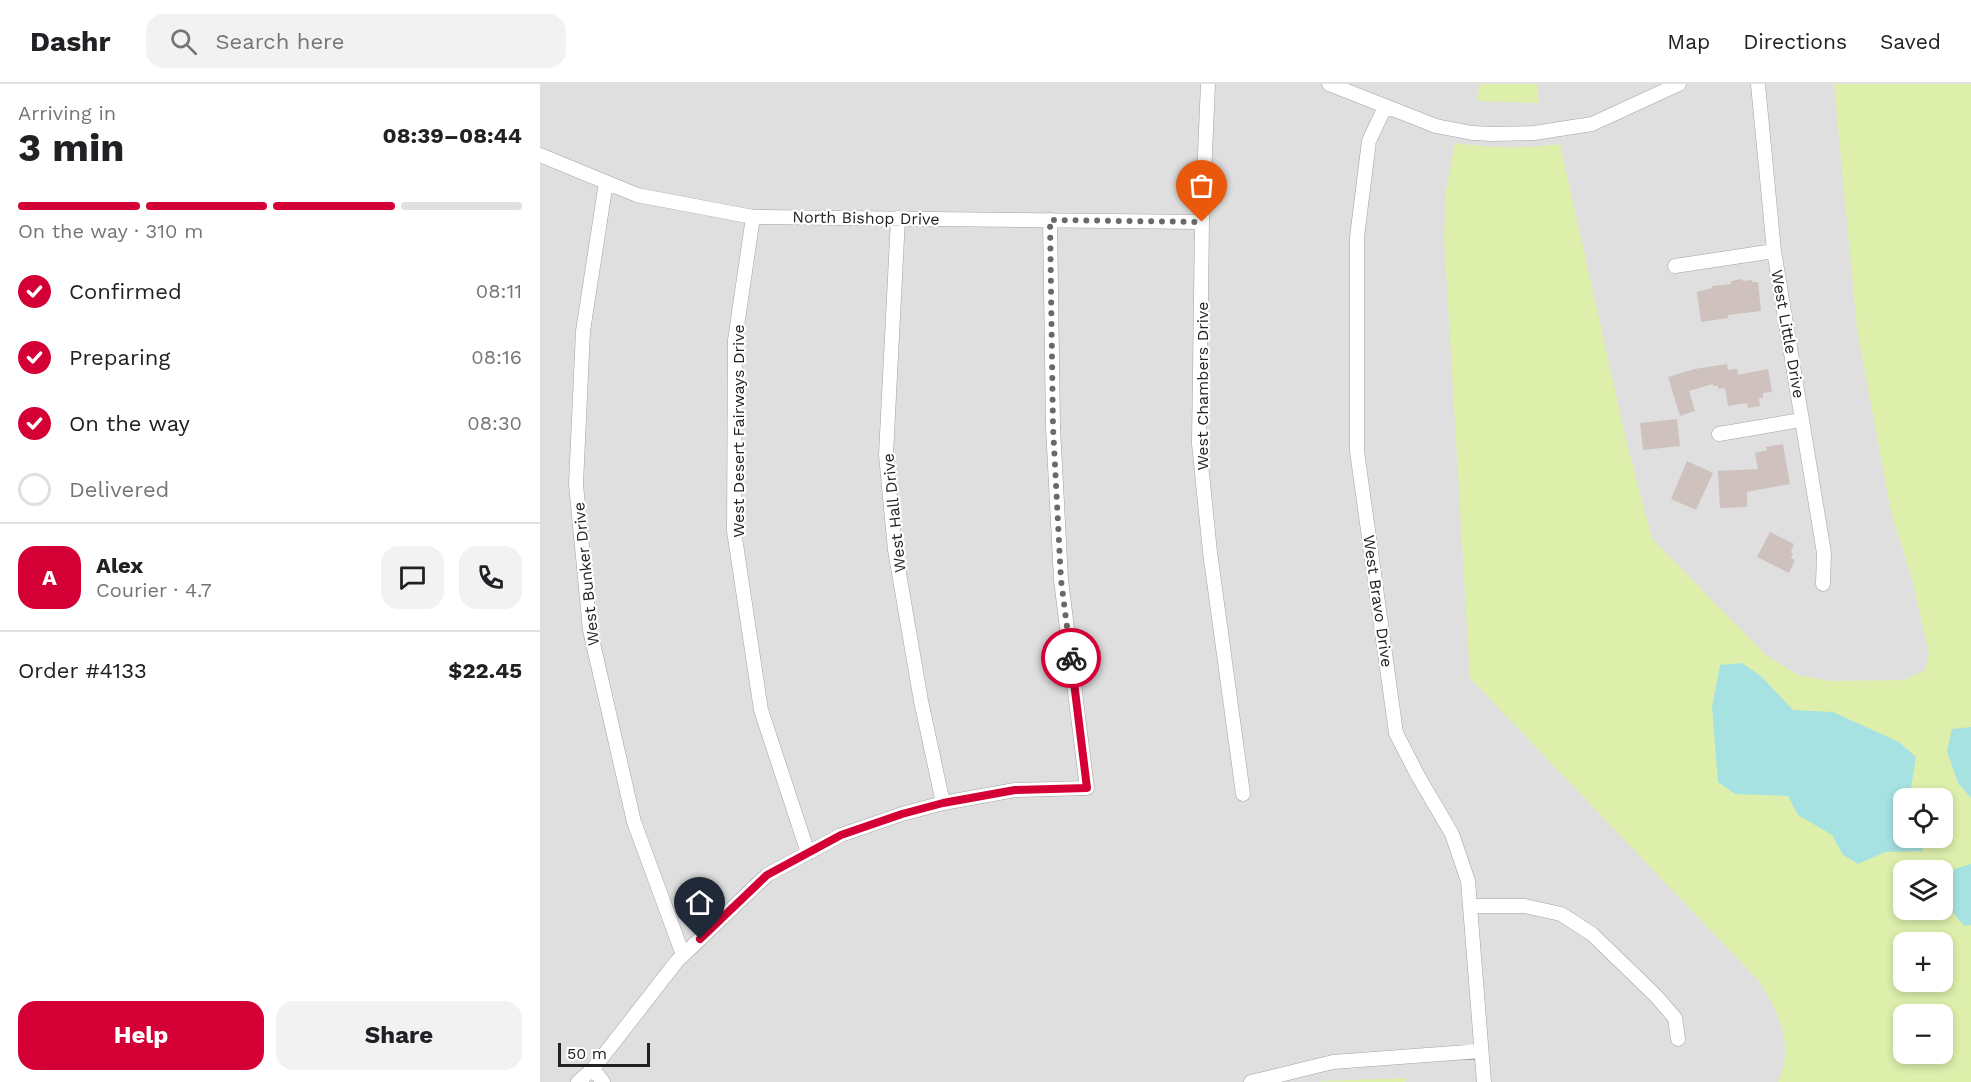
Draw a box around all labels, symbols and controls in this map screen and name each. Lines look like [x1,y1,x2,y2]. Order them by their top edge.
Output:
search box [146,14,566,68]
text: Dashr [30,25,110,58]
icon: search [167,25,200,58]
text: Search here [215,29,344,54]
text: Map [1667,29,1710,54]
text: Directions [1743,29,1847,54]
text: Saved [1880,29,1941,54]
text: Arriving in [18,101,116,125]
text: 08:39–08:44 [383,123,522,148]
text: 3 min [18,125,125,170]
pin [1176,160,1227,222]
icon: bag [1185,169,1218,202]
street label: North Bishop Drive [792,207,940,229]
text: On the way · 310 m [18,219,203,243]
street label: West Little Drive [1767,268,1809,400]
icon: check [18,275,51,308]
text: Confirmed [69,279,182,304]
text: 08:11 [476,279,522,303]
street label: West Chambers Drive [1193,302,1212,470]
street label: West Desert Fairways Drive [729,324,748,538]
icon: check [18,341,51,374]
text: Preparing [69,345,170,370]
text: 08:16 [471,345,522,369]
icon: check [18,407,51,440]
text: On the way [69,411,190,436]
text: 08:30 [467,411,522,435]
street label: West Hall Drive [878,452,910,574]
text: Delivered [69,477,169,502]
street label: West Bunker Drive [569,501,603,647]
street label: West Bravo Drive [1359,534,1397,668]
button: chat [381,546,444,609]
button: phone [459,546,522,609]
text: Alex [96,553,143,578]
text: A [42,565,57,590]
text: Courier · 4.7 [96,578,212,602]
courier [1041,628,1101,688]
icon: bike [1055,642,1088,675]
text: Order #4133 [18,658,147,683]
text: $22.45 [448,658,522,683]
map controls [1893,788,1953,1064]
button: locate [1893,788,1953,848]
button: layers [1893,860,1953,920]
pin [674,877,725,939]
icon: home [683,886,716,919]
button: + [1893,932,1953,992]
button: Help [18,1001,264,1070]
button: Share [276,1001,522,1070]
button: − [1893,1004,1953,1064]
scale bar [558,1040,650,1068]
text: 50 m [567,1044,607,1063]

